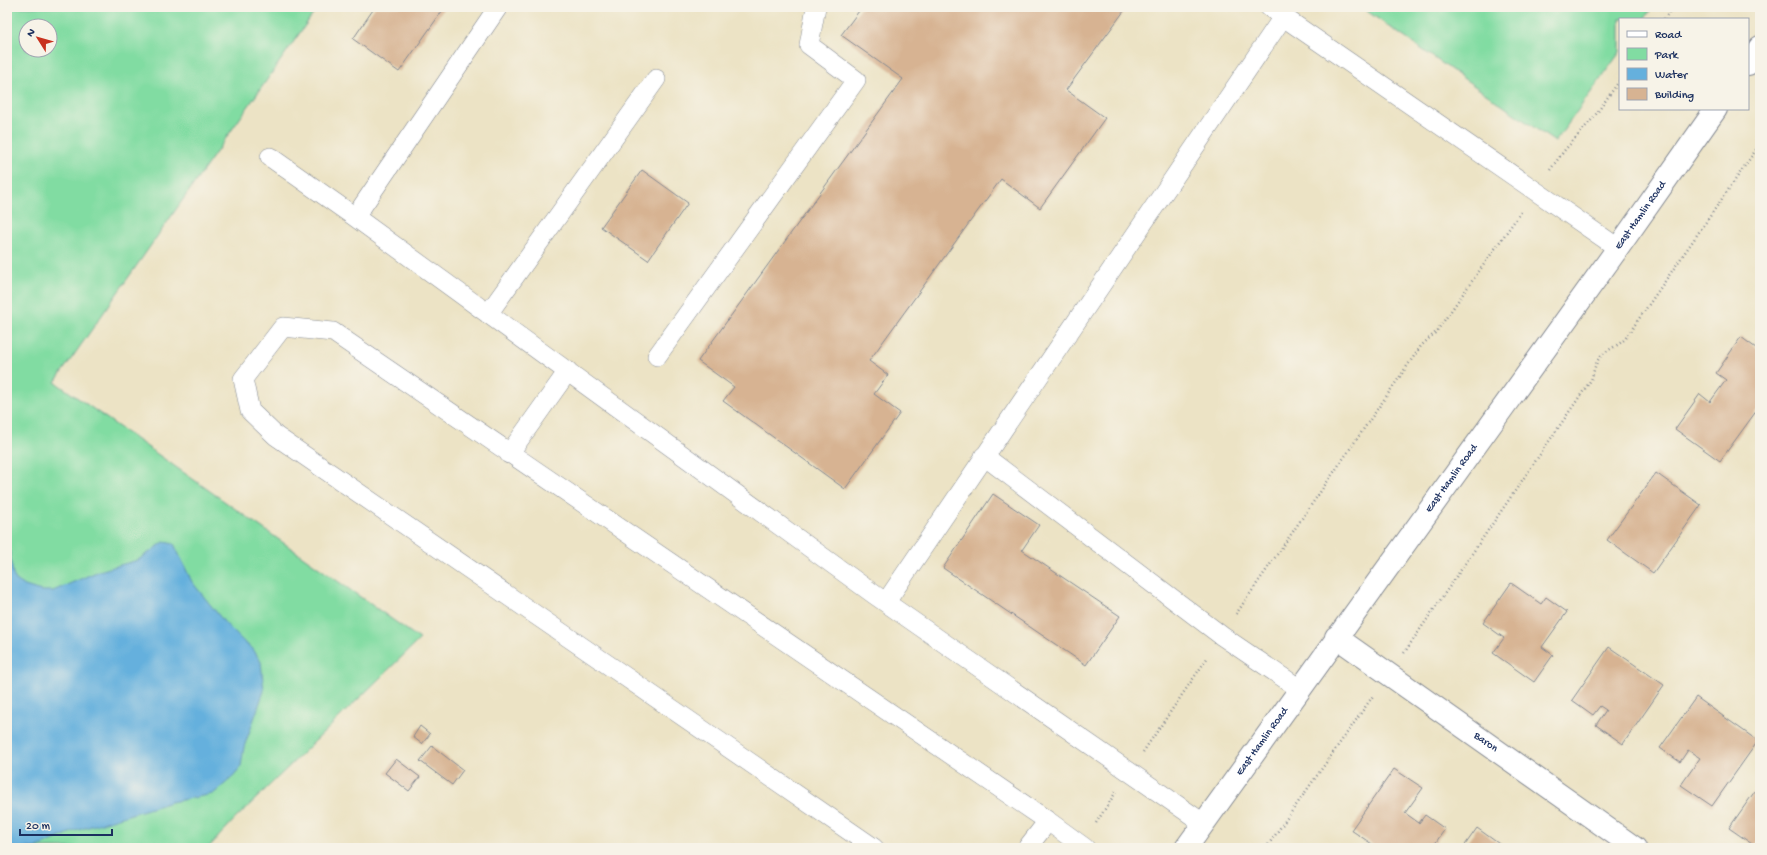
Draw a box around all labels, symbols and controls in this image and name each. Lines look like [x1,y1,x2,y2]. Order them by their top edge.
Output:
north arrow [18,18,58,58]
legend [1619,18,1749,110]
text: N [25,27,39,40]
text: Road [1655,29,1682,43]
text: Park [1654,49,1680,63]
text: Water [1655,69,1689,83]
text: Building [1654,89,1694,103]
street label: East Hamlin Road [1613,178,1670,252]
street label: East Hamlin Road [1423,441,1481,515]
street label: East Hamlin Road [1234,704,1292,778]
street label: Baron [1470,729,1500,756]
scale bar [20,811,112,837]
text: 20 m [26,820,51,834]

